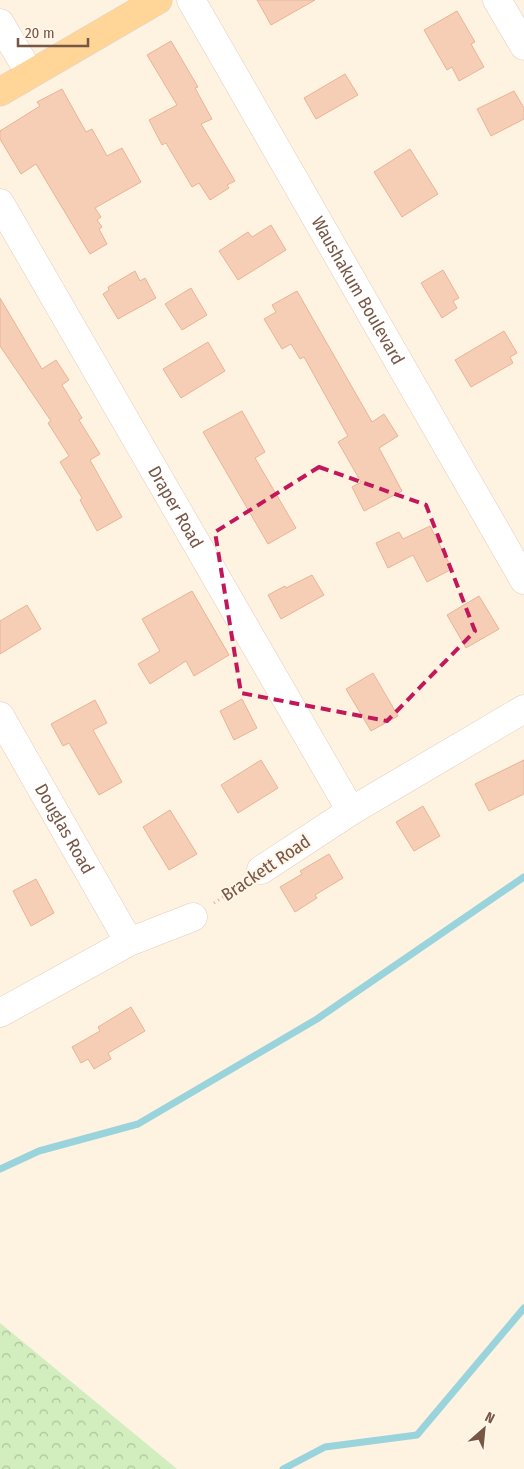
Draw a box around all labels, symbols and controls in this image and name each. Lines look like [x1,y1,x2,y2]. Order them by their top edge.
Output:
scale bar [18,15,88,47]
text: 20 m [25,24,55,42]
street label: Waushakum Boulevard [307,213,409,369]
street label: Draper Road [143,462,208,552]
street label: Douglas Road [30,780,99,878]
street label: Brackett Road [217,830,315,906]
north arrow [459,1404,509,1454]
text: N [482,1408,497,1427]

